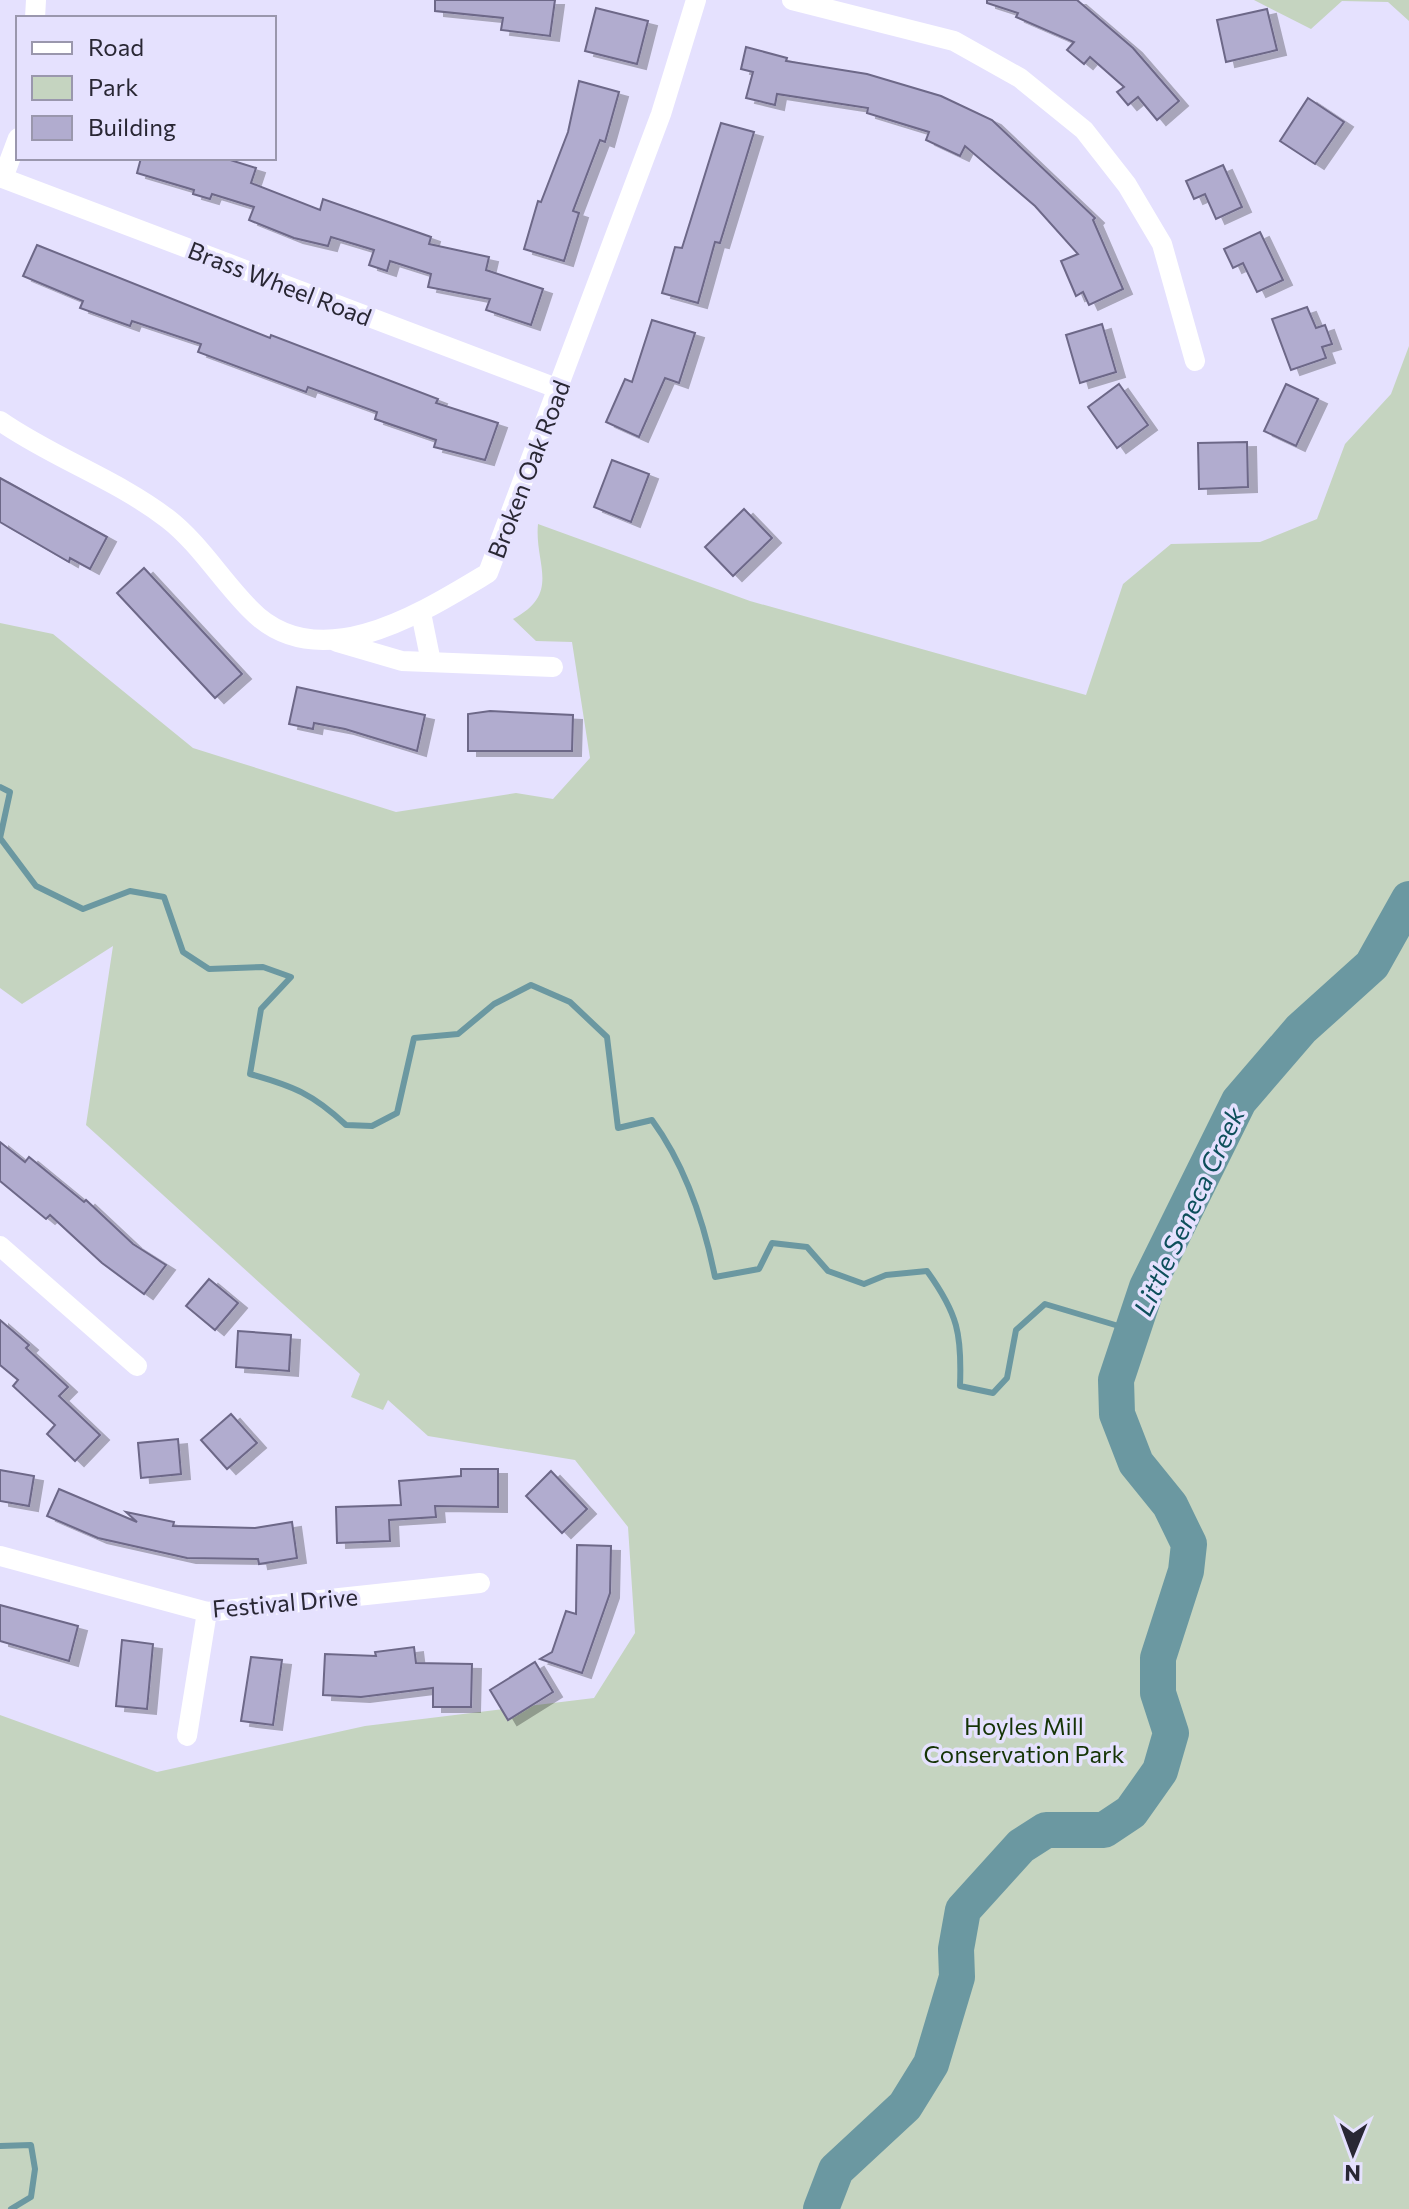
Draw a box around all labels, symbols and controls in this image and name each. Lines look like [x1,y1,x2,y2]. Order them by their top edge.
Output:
legend [16,16,276,160]
text: Road [88,32,144,61]
text: Park [88,72,138,101]
text: Building [88,112,176,141]
street label: Brass Wheel Road [184,235,376,331]
street label: Broken Oak Road [481,376,575,562]
water label: Little Seneca Creek [1126,1101,1250,1320]
street label: Festival Drive [211,1581,359,1623]
park label: Hoyles Mill Conservation Park [923,1711,1125,1768]
north arrow [1313,2113,1393,2193]
text: N [1344,2160,1361,2187]

